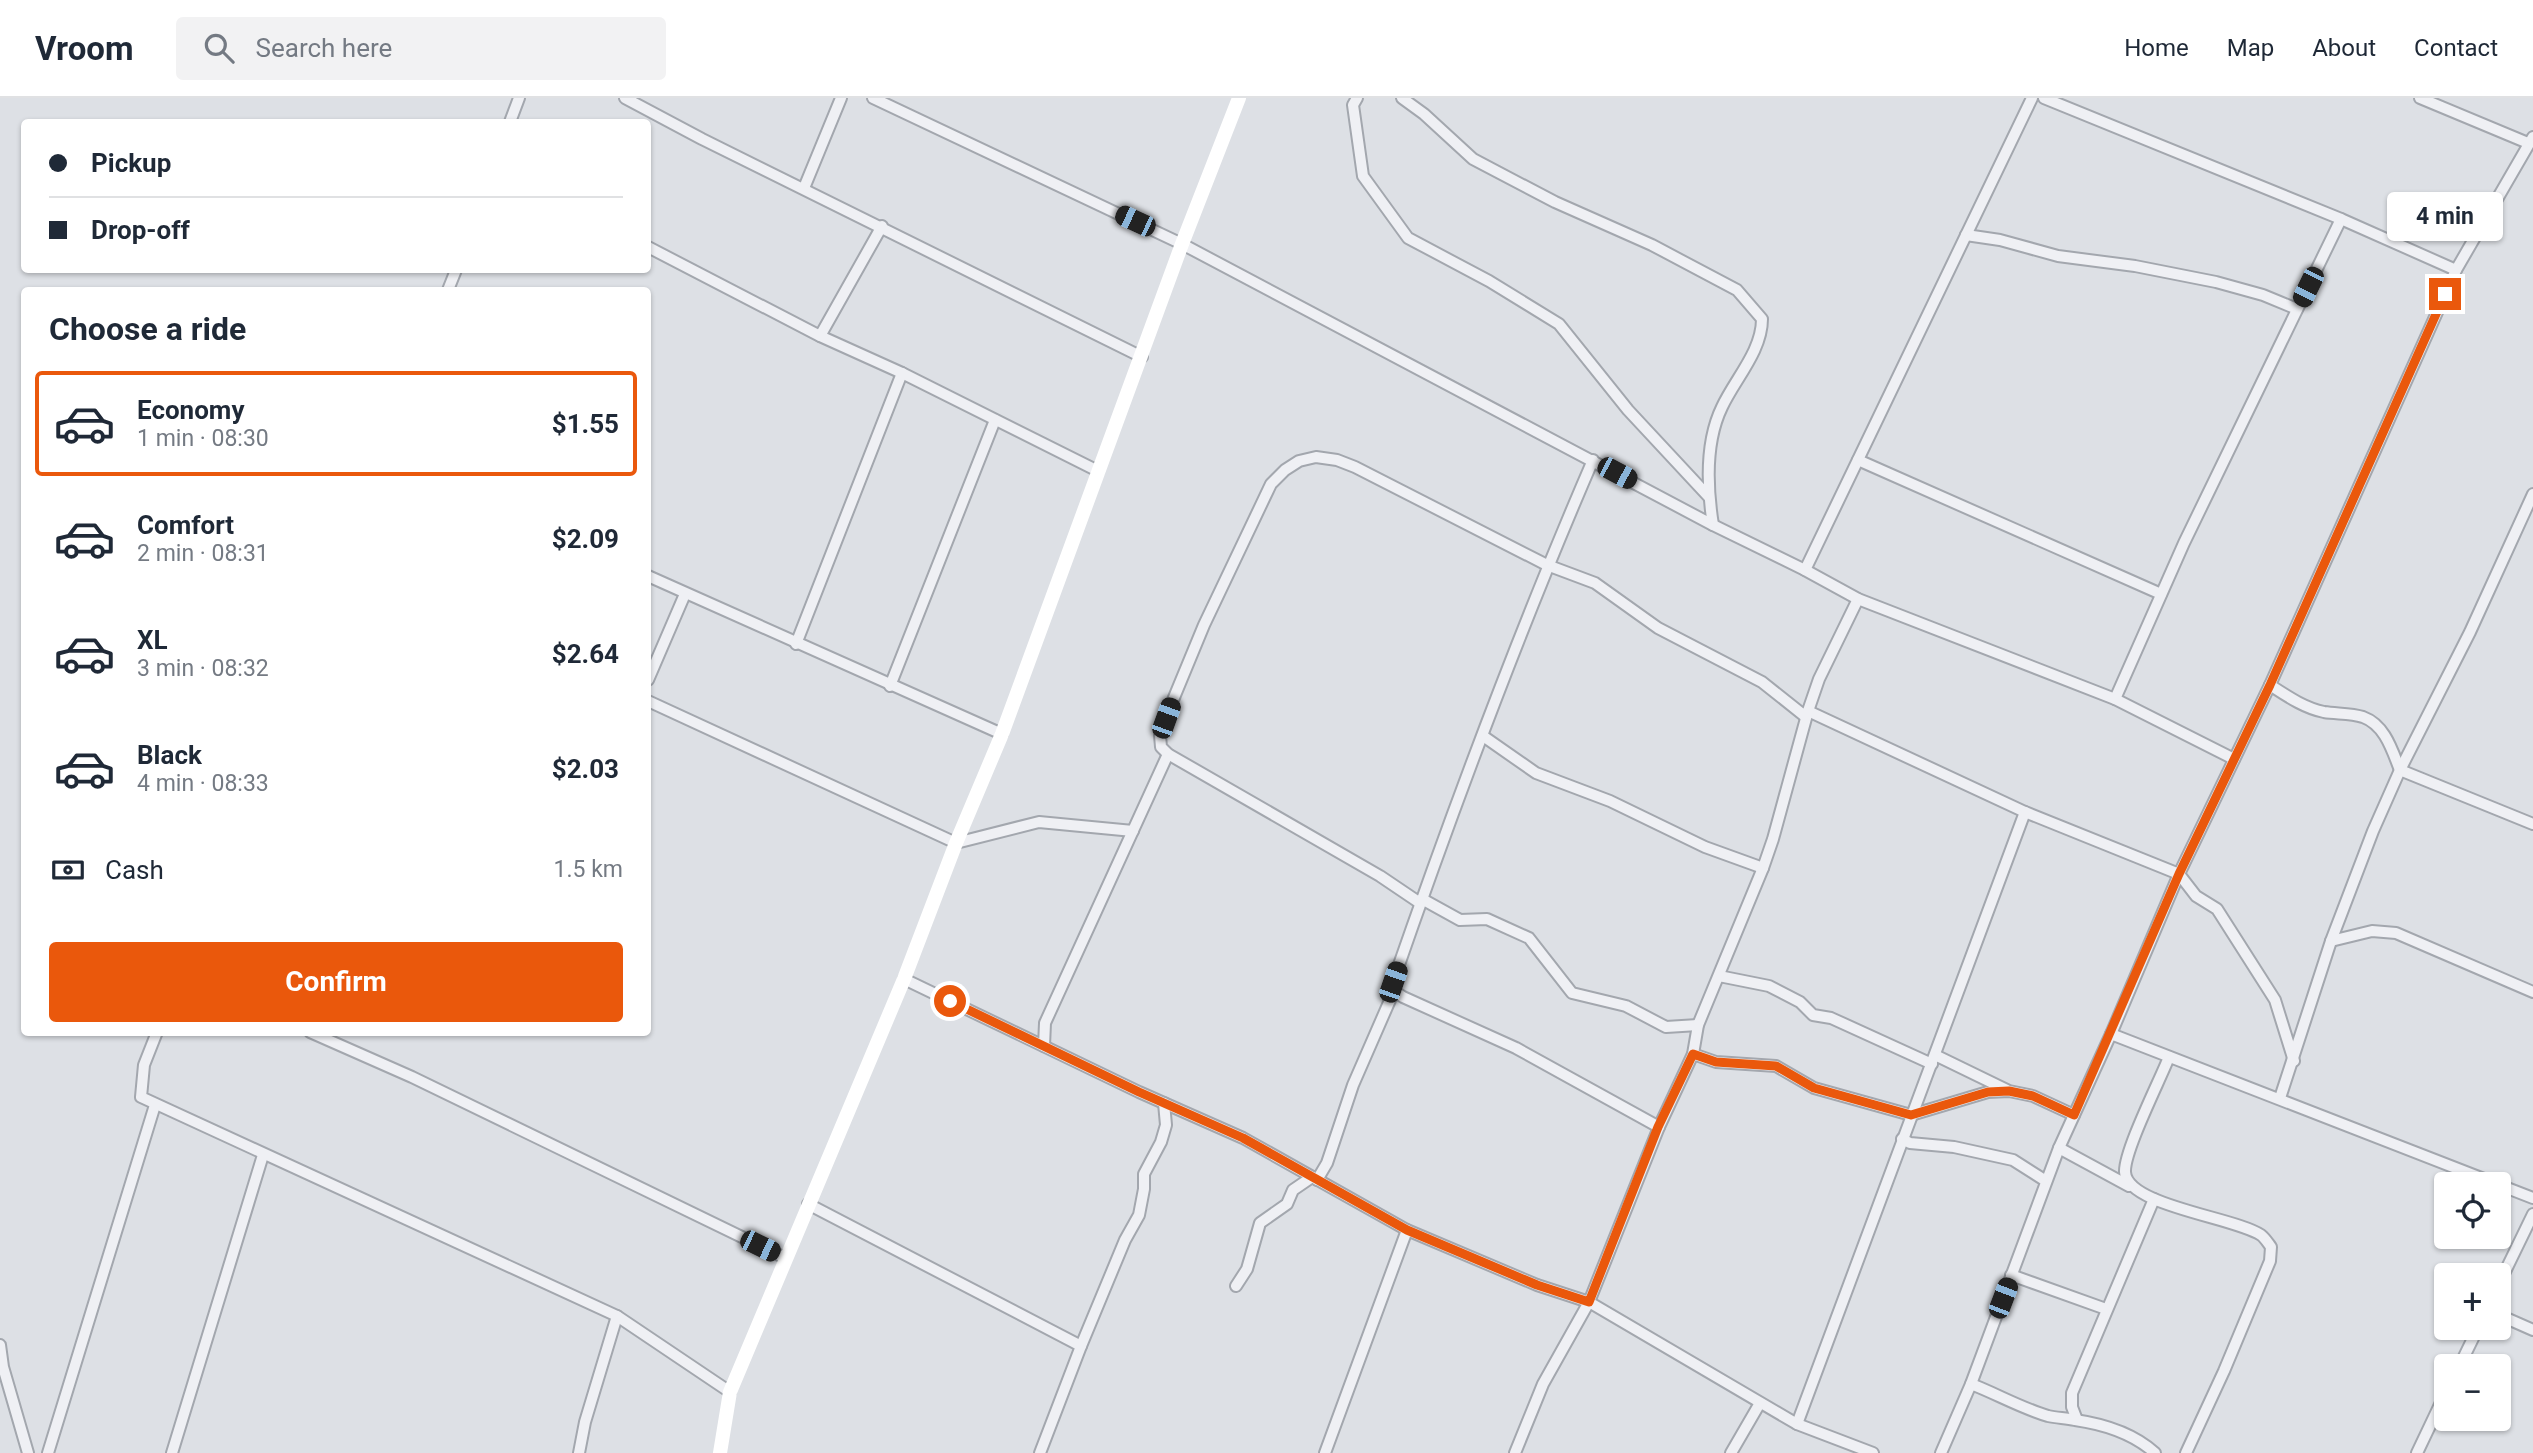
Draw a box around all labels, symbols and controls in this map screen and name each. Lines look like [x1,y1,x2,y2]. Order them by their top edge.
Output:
search box [176,17,666,80]
text: Vroom [35,29,134,68]
icon: search [200,29,238,67]
text: Search here [256,33,392,63]
text: Home [2124,34,2189,62]
text: Map [2227,34,2274,62]
text: About [2312,34,2376,62]
text: Contact [2414,34,2498,62]
text: Pickup [91,148,171,178]
callout: 4 min [2387,192,2503,242]
car [1112,203,1159,239]
text: 4 min [2416,203,2474,230]
text: Drop-off [91,215,190,245]
car [2290,264,2327,310]
route end [2429,278,2461,310]
text: Choose a ride [49,310,246,348]
icon: car [53,392,116,455]
text: Economy [137,395,244,425]
text: $1.55 [552,409,619,439]
text: 1 min · 08:30 [137,425,269,452]
car [1594,454,1641,492]
icon: car [53,507,116,570]
text: Comfort [137,510,234,540]
text: $2.09 [552,524,619,554]
text: 2 min · 08:31 [137,540,269,567]
icon: car [53,622,116,685]
text: XL [137,625,168,655]
text: $2.64 [552,639,619,669]
text: 3 min · 08:32 [137,655,269,682]
car [1149,695,1184,741]
icon: car [53,737,116,800]
text: Black [137,740,202,770]
text: $2.03 [552,754,619,784]
text: 4 min · 08:33 [137,770,269,797]
icon: cash [49,851,87,889]
text: Cash [105,855,164,885]
text: 1.5 km [554,856,623,883]
button: Confirm [49,942,623,1022]
car [1377,959,1410,1005]
route start [934,985,966,1017]
map controls [2434,1172,2511,1431]
button: locate [2434,1172,2511,1249]
car [737,1227,784,1265]
button: + [2434,1263,2511,1340]
car [1986,1275,2021,1321]
button: − [2434,1354,2511,1431]

